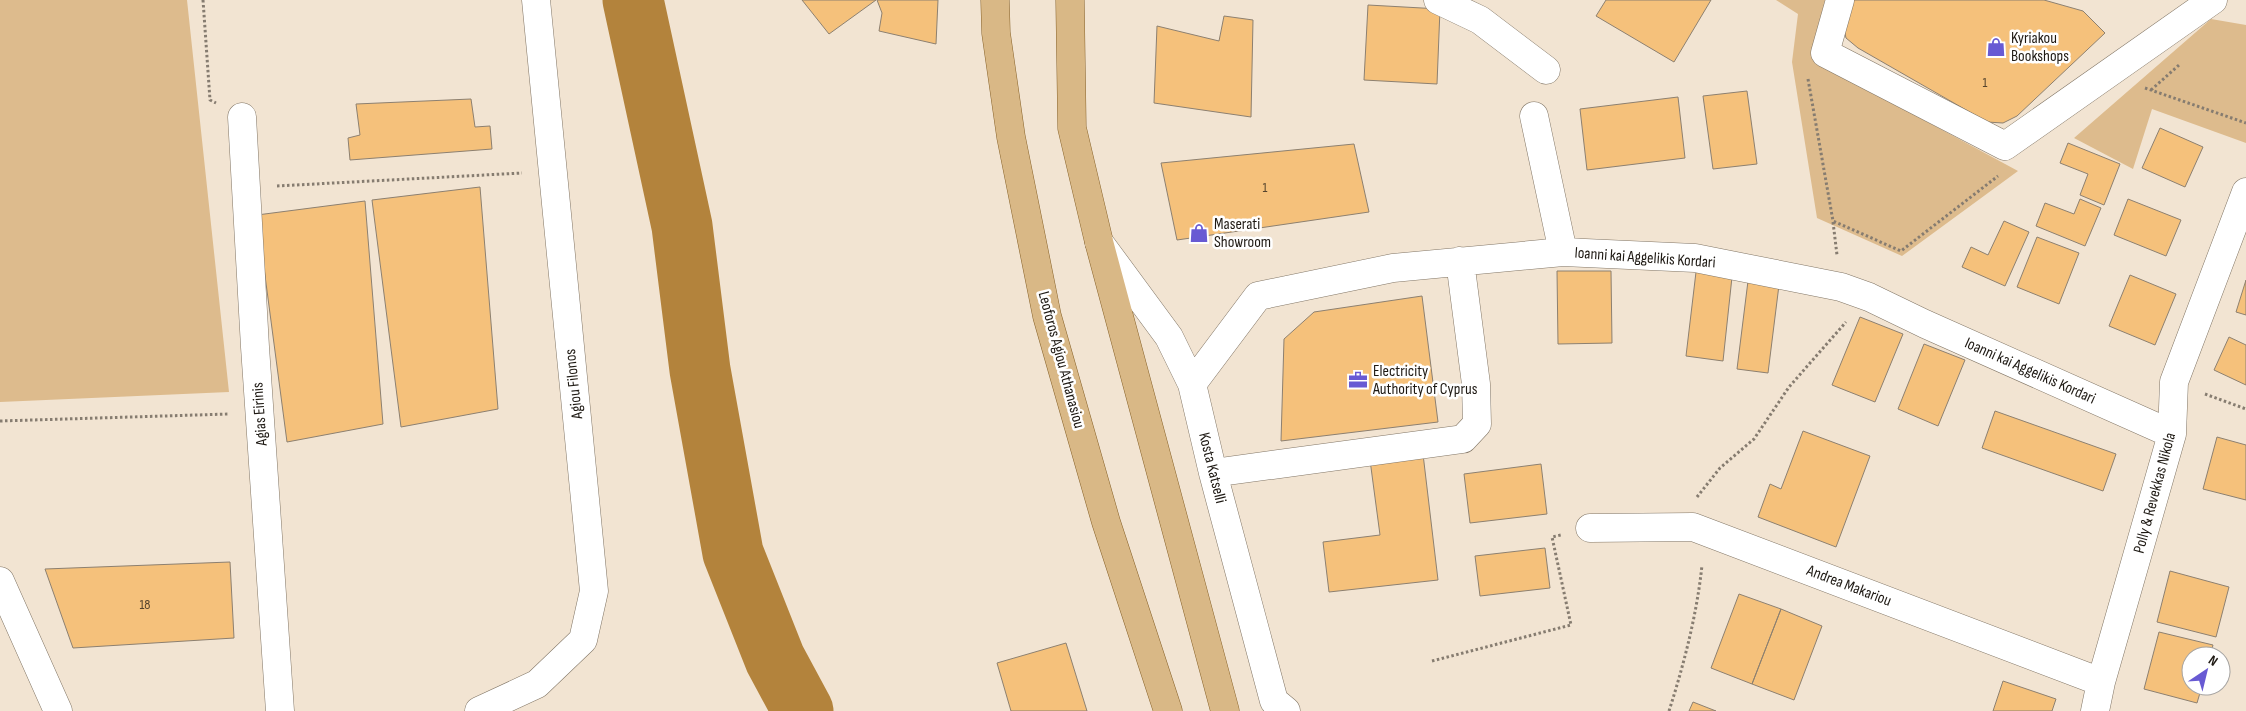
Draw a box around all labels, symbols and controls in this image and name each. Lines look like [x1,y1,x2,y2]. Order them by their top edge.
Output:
place label: Kyriakou Bookshops [2011,29,2069,66]
shop icon: Kyriakou Bookshops [1985,36,2007,58]
house number: 1 [1983,74,1988,91]
house number: 1 [1263,179,1268,196]
place label: Maserati Showroom [1214,215,1271,252]
shop icon: Maserati Showroom [1188,222,1210,244]
street label: Ioanni kai Aggelikis Kordari [1574,244,1716,272]
street label: Leoforos Agiou Athanasiou [1034,289,1088,431]
street label: Ioanni kai Aggelikis Kordari [1962,334,2098,408]
street label: Agiou Filonos [561,348,587,421]
place label: Electricity Authority of Cyprus [1372,362,1478,399]
office icon: Electricity Authority of Cyprus [1347,369,1369,391]
street label: Agias Eirinis [248,381,272,447]
street label: Kosta Katselli [1194,431,1230,505]
street label: Polly & Revekkas Nikola [2130,431,2180,555]
street label: Andrea Makariou [1803,561,1894,611]
house number: 18 [139,596,151,613]
north arrow [2181,646,2231,696]
text: N [2205,652,2221,670]

